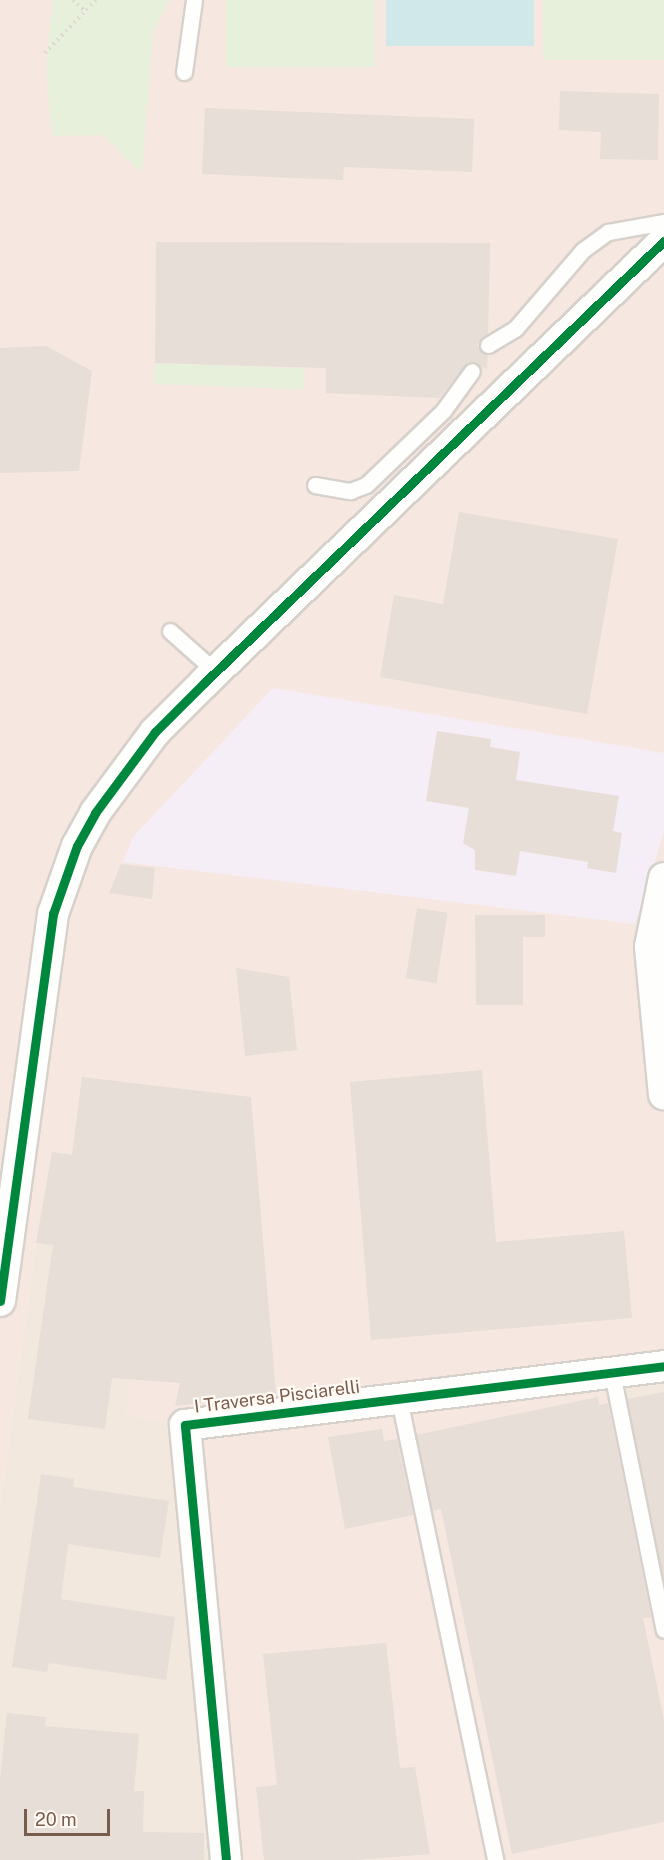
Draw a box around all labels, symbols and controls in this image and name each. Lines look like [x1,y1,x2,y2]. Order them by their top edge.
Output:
street label: I Traversa Pisciarelli [193,1376,361,1418]
scale bar [27,1797,112,1835]
text: 20 m [35,1809,77,1830]

